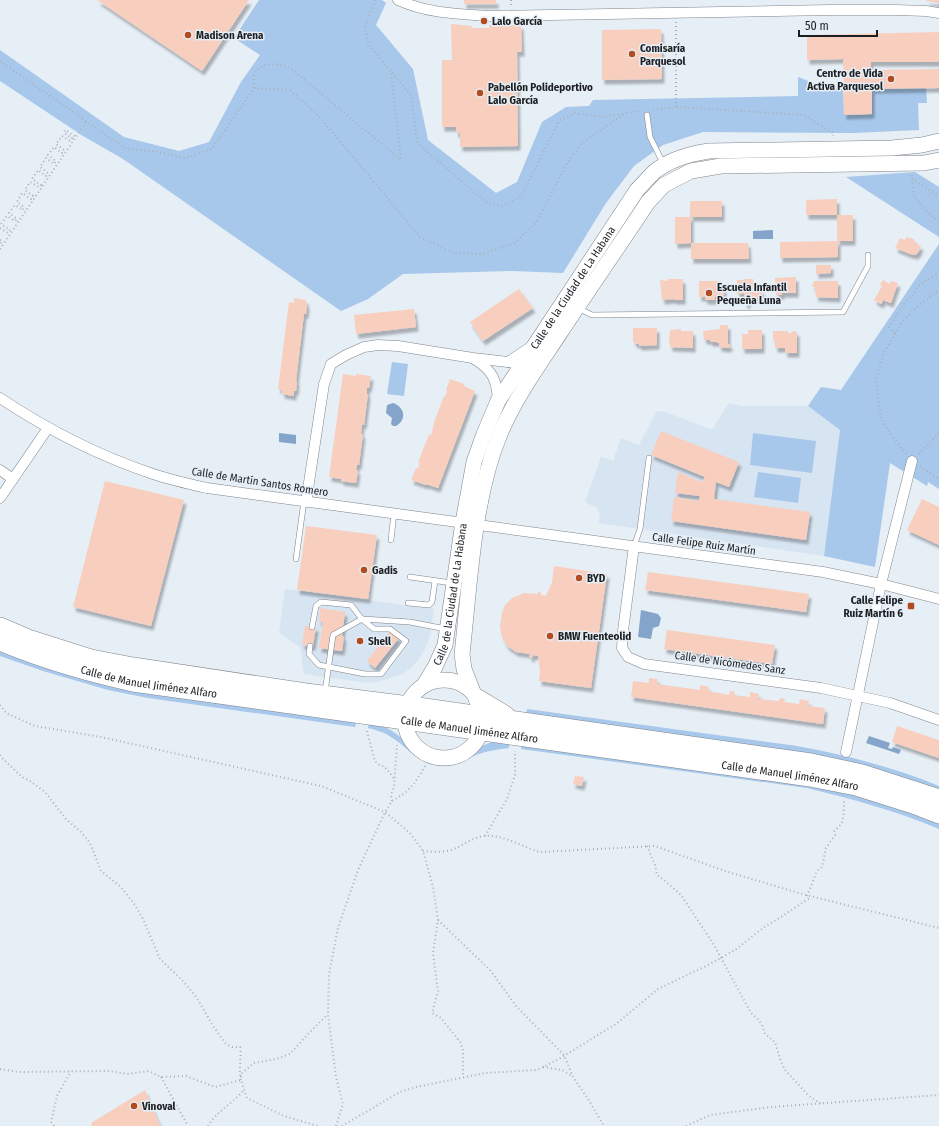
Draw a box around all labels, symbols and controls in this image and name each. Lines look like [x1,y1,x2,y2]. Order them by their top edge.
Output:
scale bar [799,12,877,38]
place label: Lalo García [492,15,543,28]
marker: Lalo García [479,16,489,26]
text: 50 m [805,19,829,33]
place label: Madison Arena [196,29,264,42]
marker: Madison Arena [183,30,193,40]
place label: Comisaría Parquesol [640,42,687,68]
marker: Comisaría Parquesol [627,49,637,59]
place label: Centro de Vida Activa Parquesol [806,67,884,93]
marker: Centro de Vida Activa Parquesol [886,74,896,84]
place label: Pabellón Polideportivo Lalo García [488,81,593,107]
marker: Pabellón Polideportivo Lalo García [475,88,485,98]
street label: Calle de la Ciudad de La Habana [528,224,618,351]
place label: Escuela Infantil Pequeña Luna [717,281,788,307]
marker: Escuela Infantil Pequeña Luna [704,288,714,298]
street label: Calle de Martín Santos Romero [191,465,329,499]
street label: Calle de la Ciudad de La Habana [430,522,469,667]
street label: Calle Felipe Ruiz Martín [651,530,757,558]
place label: Gadis [372,564,398,577]
marker: Gadis [359,565,369,575]
place label: BYD [587,572,606,585]
marker: BYD [574,573,584,583]
place label: Calle Felipe Ruiz Martín 6 [843,594,903,620]
marker: Calle Felipe Ruiz Martín 6 [906,601,916,611]
place label: BMW Fuenteolid [558,630,631,643]
marker: BMW Fuenteolid [545,631,555,641]
place label: Shell [368,635,392,648]
marker: Shell [355,636,365,646]
street label: Calle de Nicómedes Sanz [674,649,787,677]
street label: Calle de Manuel Jiménez Alfaro [79,663,218,700]
street label: Calle de Manuel Jiménez Alfaro [400,713,539,745]
street label: Calle de Manuel Jiménez Alfaro [721,758,860,793]
place label: Vinoval [141,1100,176,1113]
marker: Vinoval [129,1101,139,1111]

